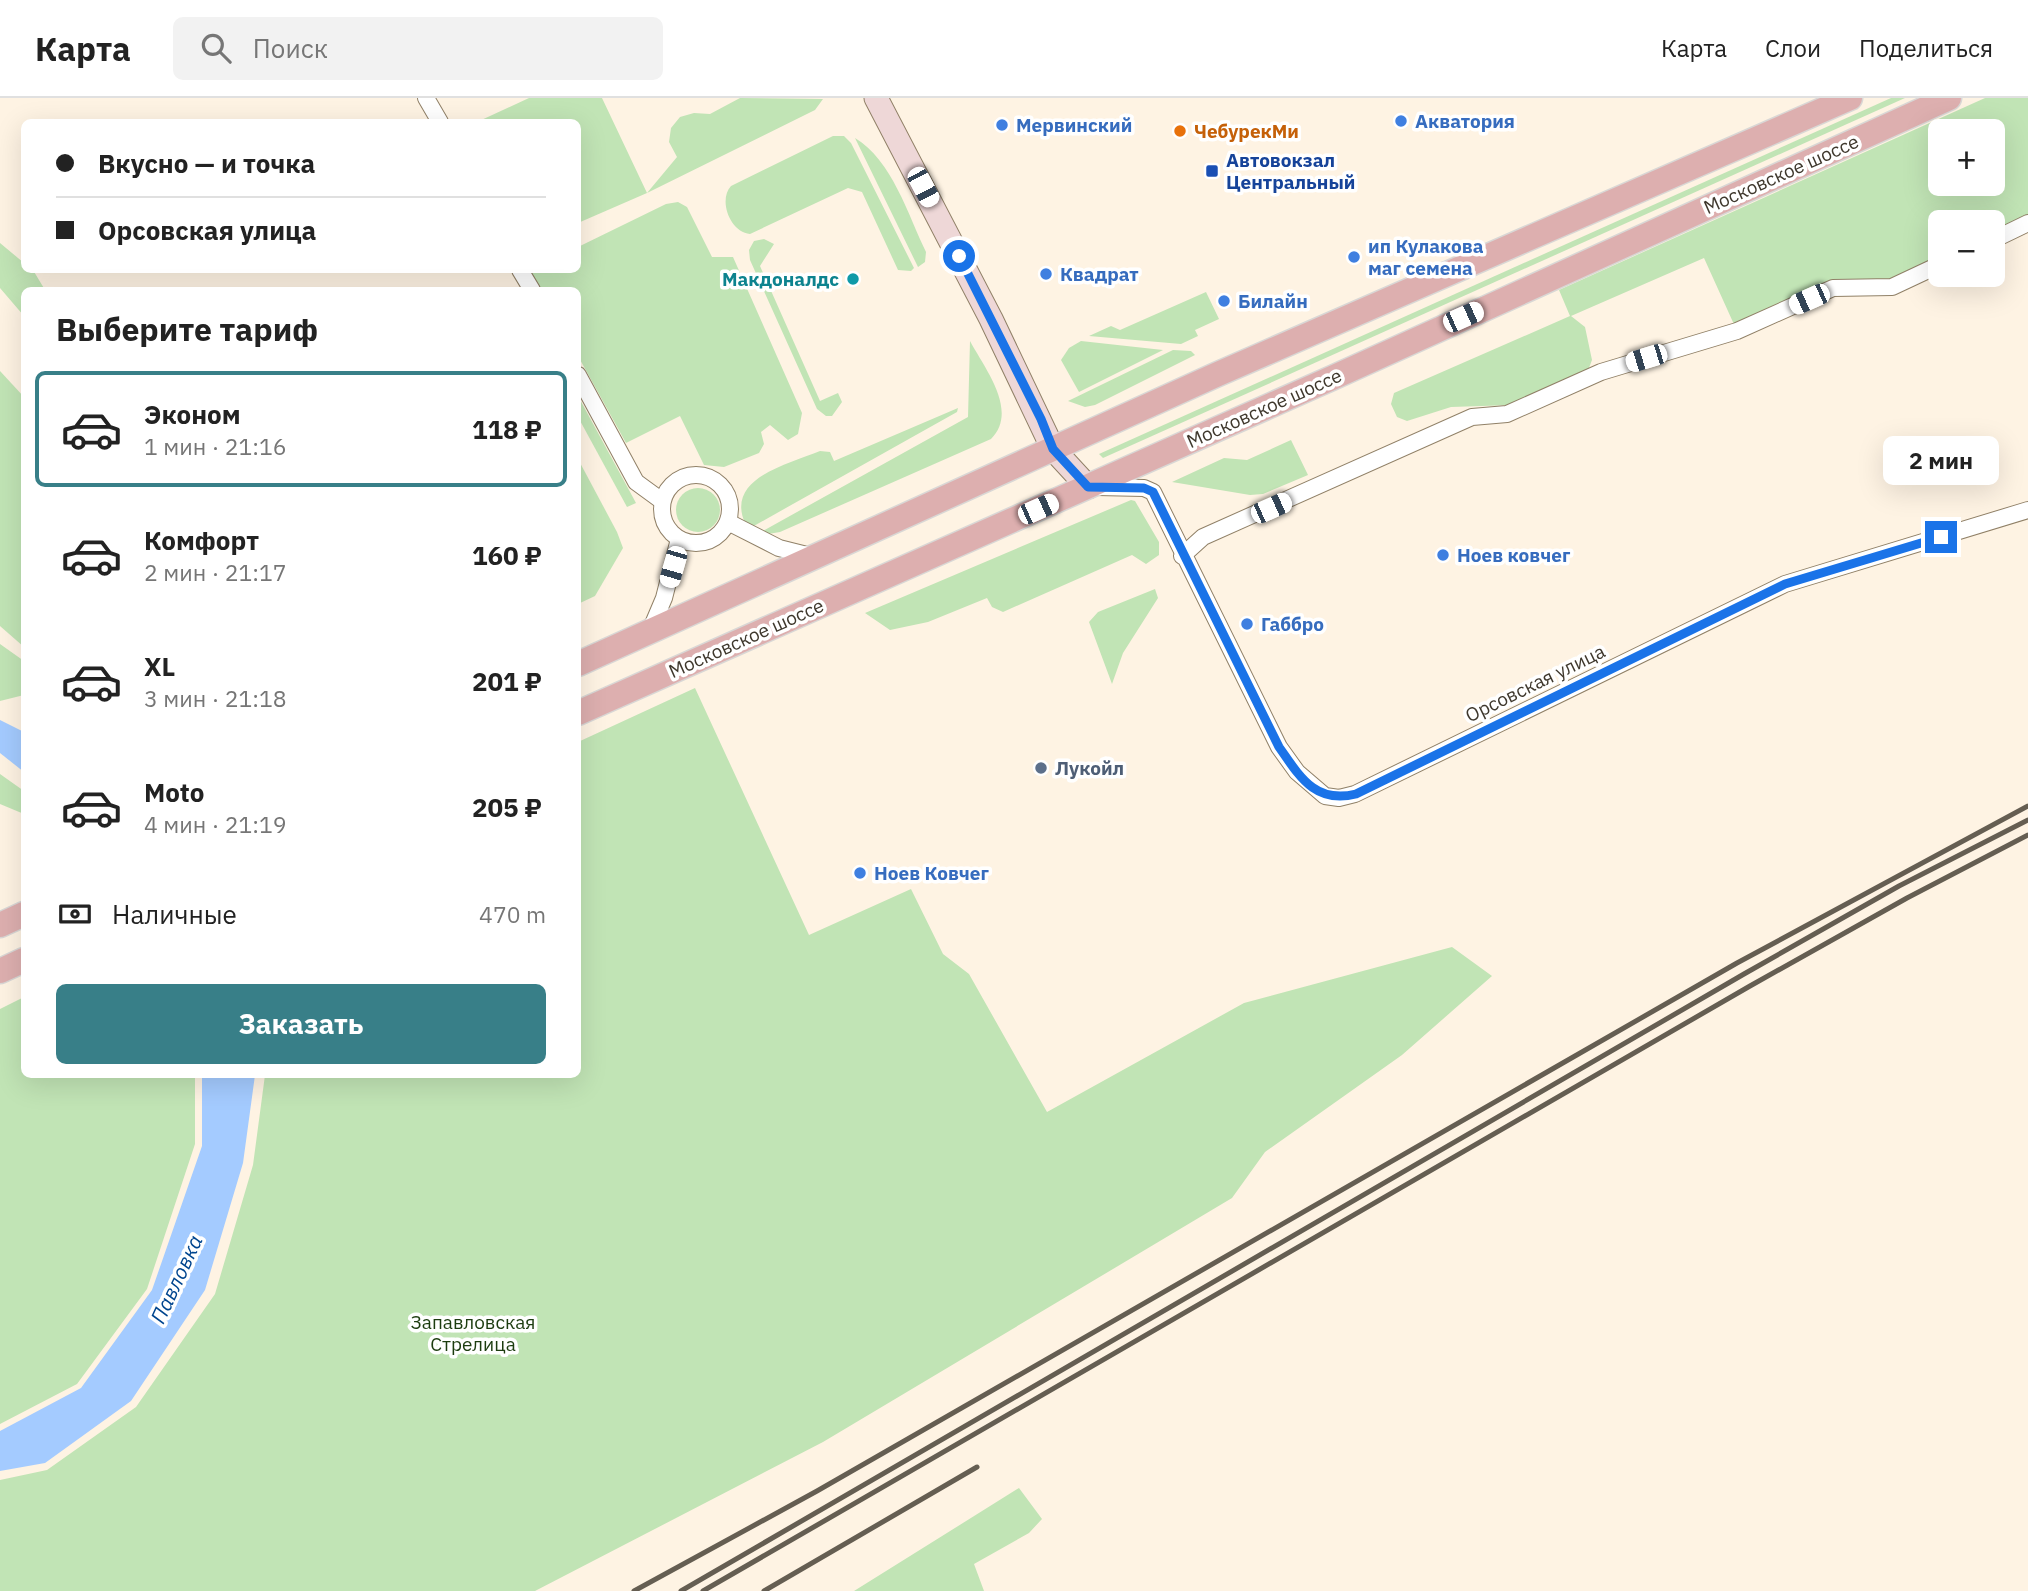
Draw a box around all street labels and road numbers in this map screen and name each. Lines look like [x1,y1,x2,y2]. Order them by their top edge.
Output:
street label: Московское шоссе [1700,129,1862,219]
street label: Московское шоссе [1183,363,1345,453]
street label: Московское шоссе [665,593,827,683]
street label: Орсовская улица [1461,639,1609,727]

